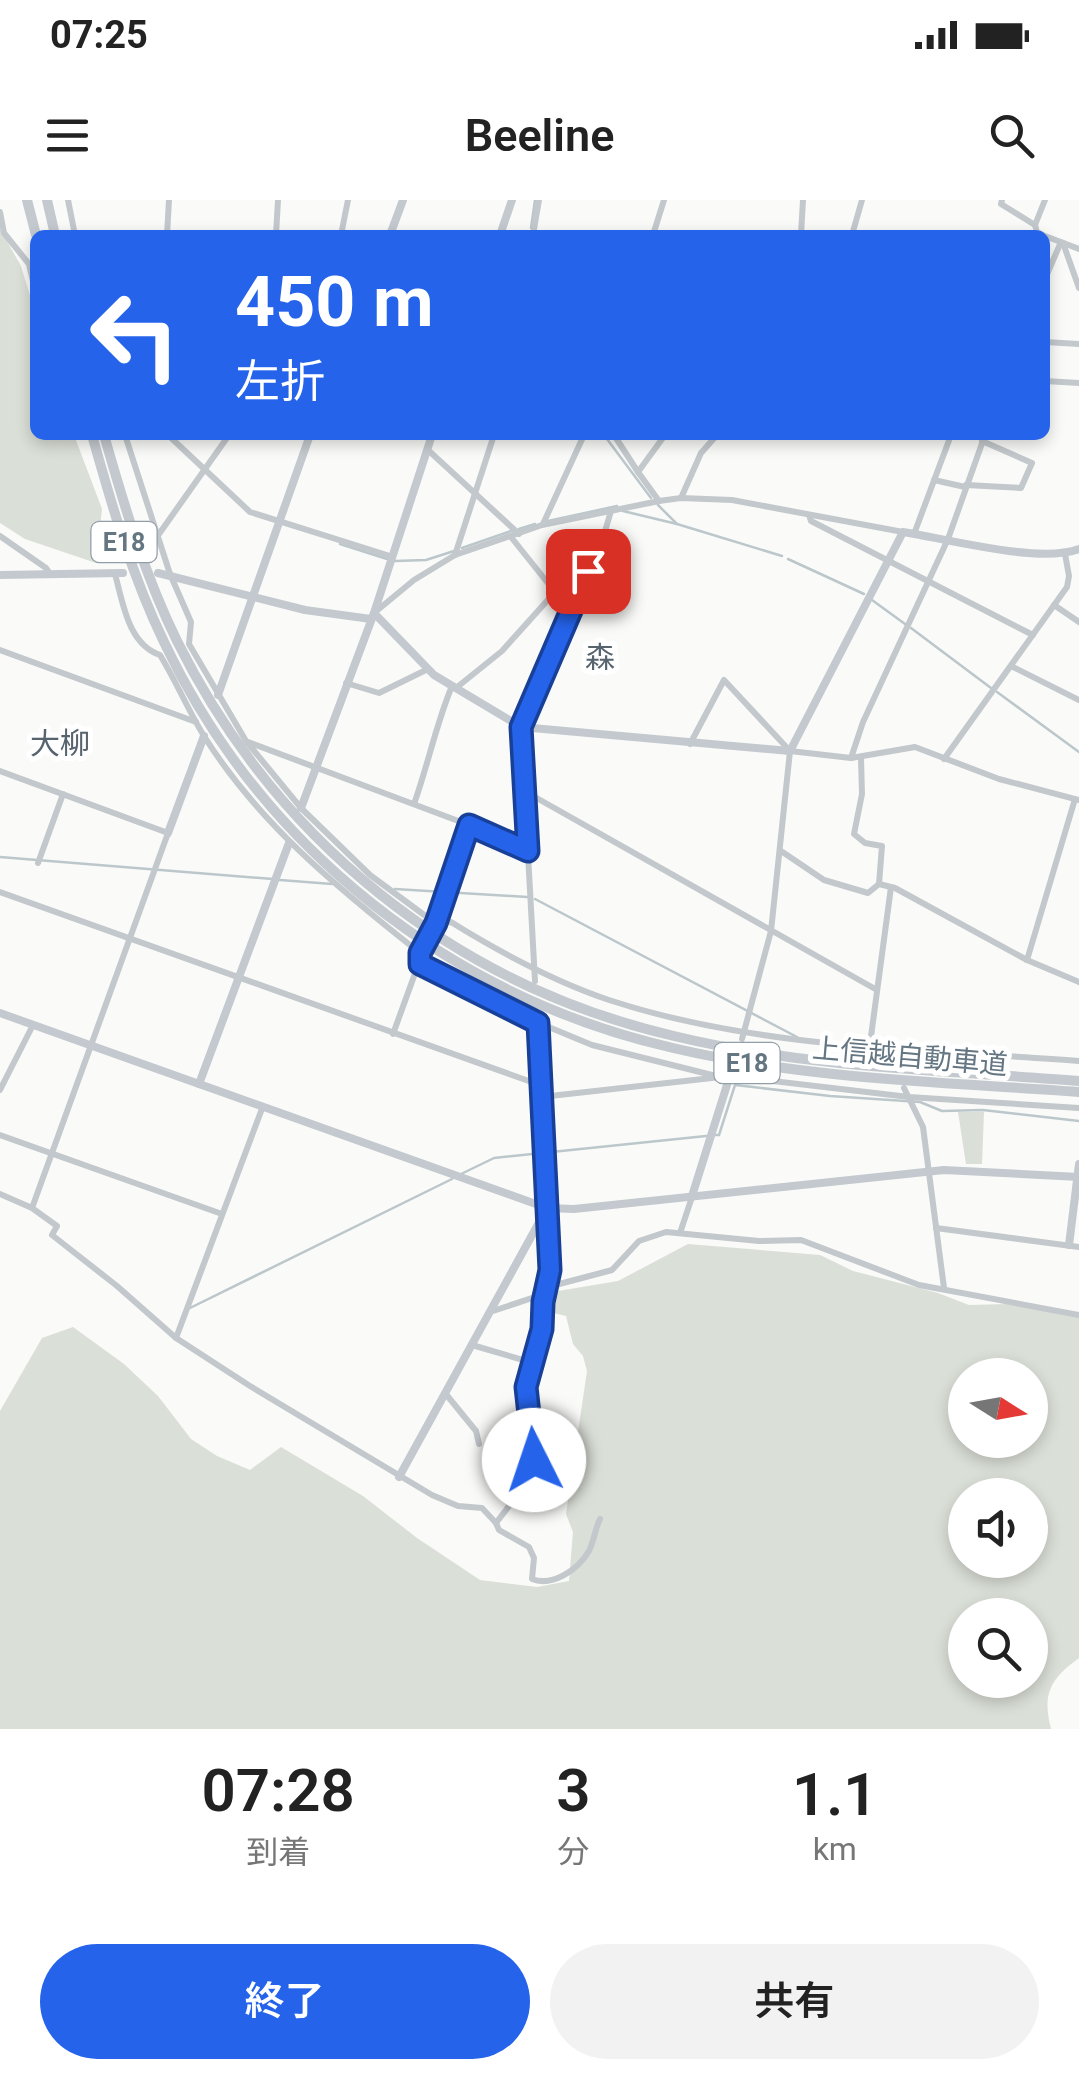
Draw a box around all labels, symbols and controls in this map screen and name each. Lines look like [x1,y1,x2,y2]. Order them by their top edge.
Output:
text: 07:25 [50,13,148,57]
icon: menu [40,108,95,163]
icon: search [984,108,1039,163]
text: Beeline [465,109,614,162]
text: 450 m [235,261,434,343]
icon: left [70,270,200,400]
text: 左折 [235,355,325,408]
road number: E18 [92,522,156,562]
pin [546,529,631,614]
icon: arrive [561,544,616,599]
district label: 森 [585,640,615,675]
district label: 大柳 [30,726,90,761]
street label: 上信越自動車道 [811,1032,1009,1081]
road number: E18 [714,1043,780,1083]
north arrow [948,1358,1048,1458]
map controls [948,1358,1048,1698]
position arrow [482,1408,586,1512]
button: sound [948,1478,1048,1578]
button: search [948,1598,1048,1698]
text: 07:28 [201,1755,355,1826]
text: 3 [556,1755,591,1826]
text: 1.1 [792,1759,878,1830]
text: km [813,1830,857,1868]
text: 到着 [246,1833,310,1871]
text: 分 [557,1833,589,1871]
button: 終了 [40,1944,530,2059]
button: 共有 [550,1944,1039,2059]

